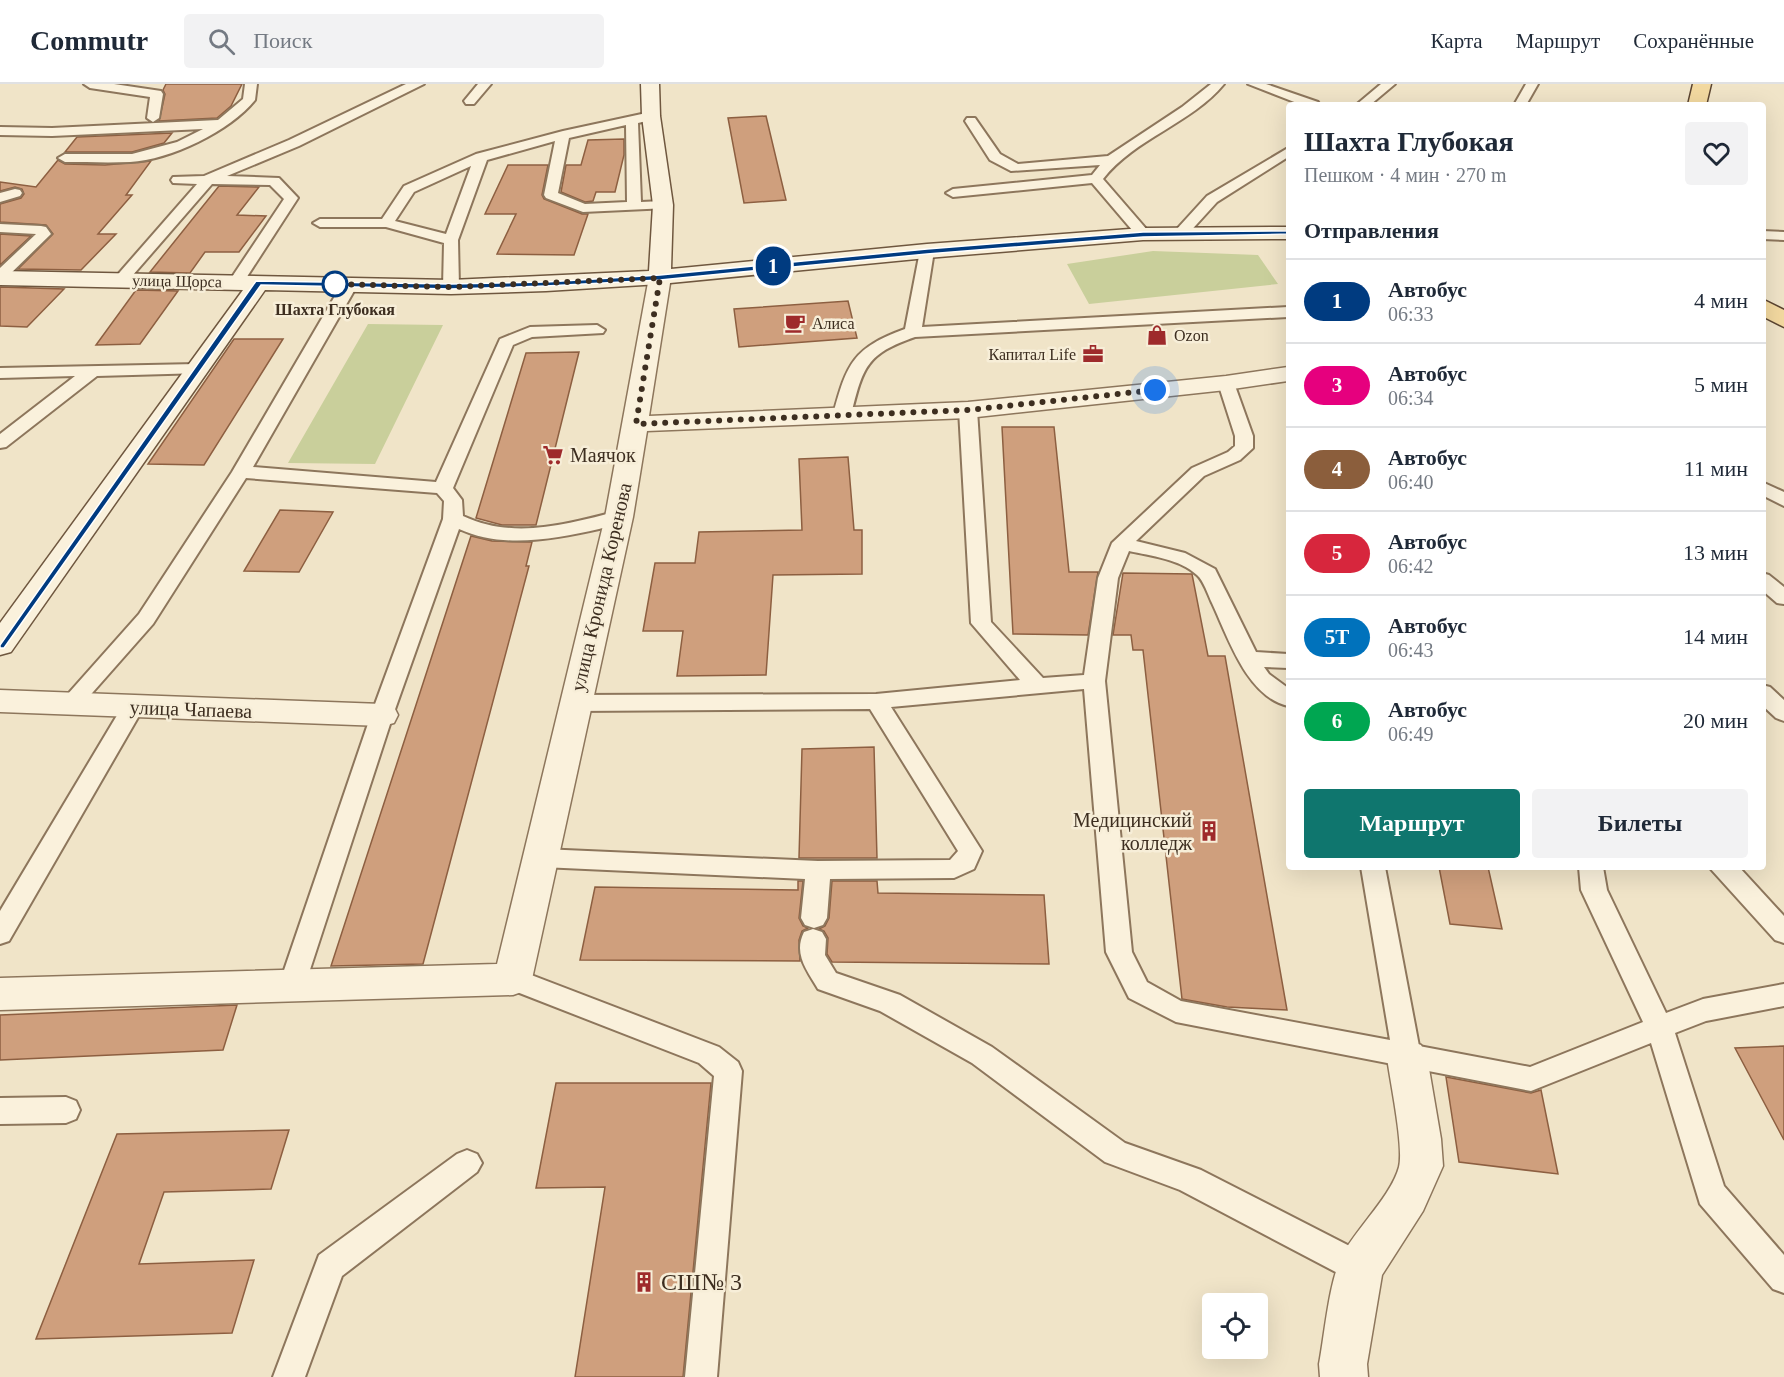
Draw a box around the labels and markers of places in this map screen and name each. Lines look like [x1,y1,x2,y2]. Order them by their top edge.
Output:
marker: Шахта Глубокая [322,271,348,297]
place label: Шахта Глубокая [275,301,395,319]
cafe icon: Алиса [783,311,807,335]
place label: Алиса [812,315,855,332]
shop icon: Ozon [1145,323,1169,347]
place label: Ozon [1174,327,1209,344]
office icon: Капитал Life [1081,342,1105,366]
place label: Капитал Life [988,346,1076,363]
supermarket icon: Маячок [541,443,565,467]
place label: Маячок [570,444,636,466]
place label: Медицинский колледж [1073,809,1192,855]
building icon: Медицинский колледж [1197,819,1221,843]
place label: СШ№ 3 [661,1269,742,1295]
building icon: СШ№ 3 [632,1270,656,1294]

